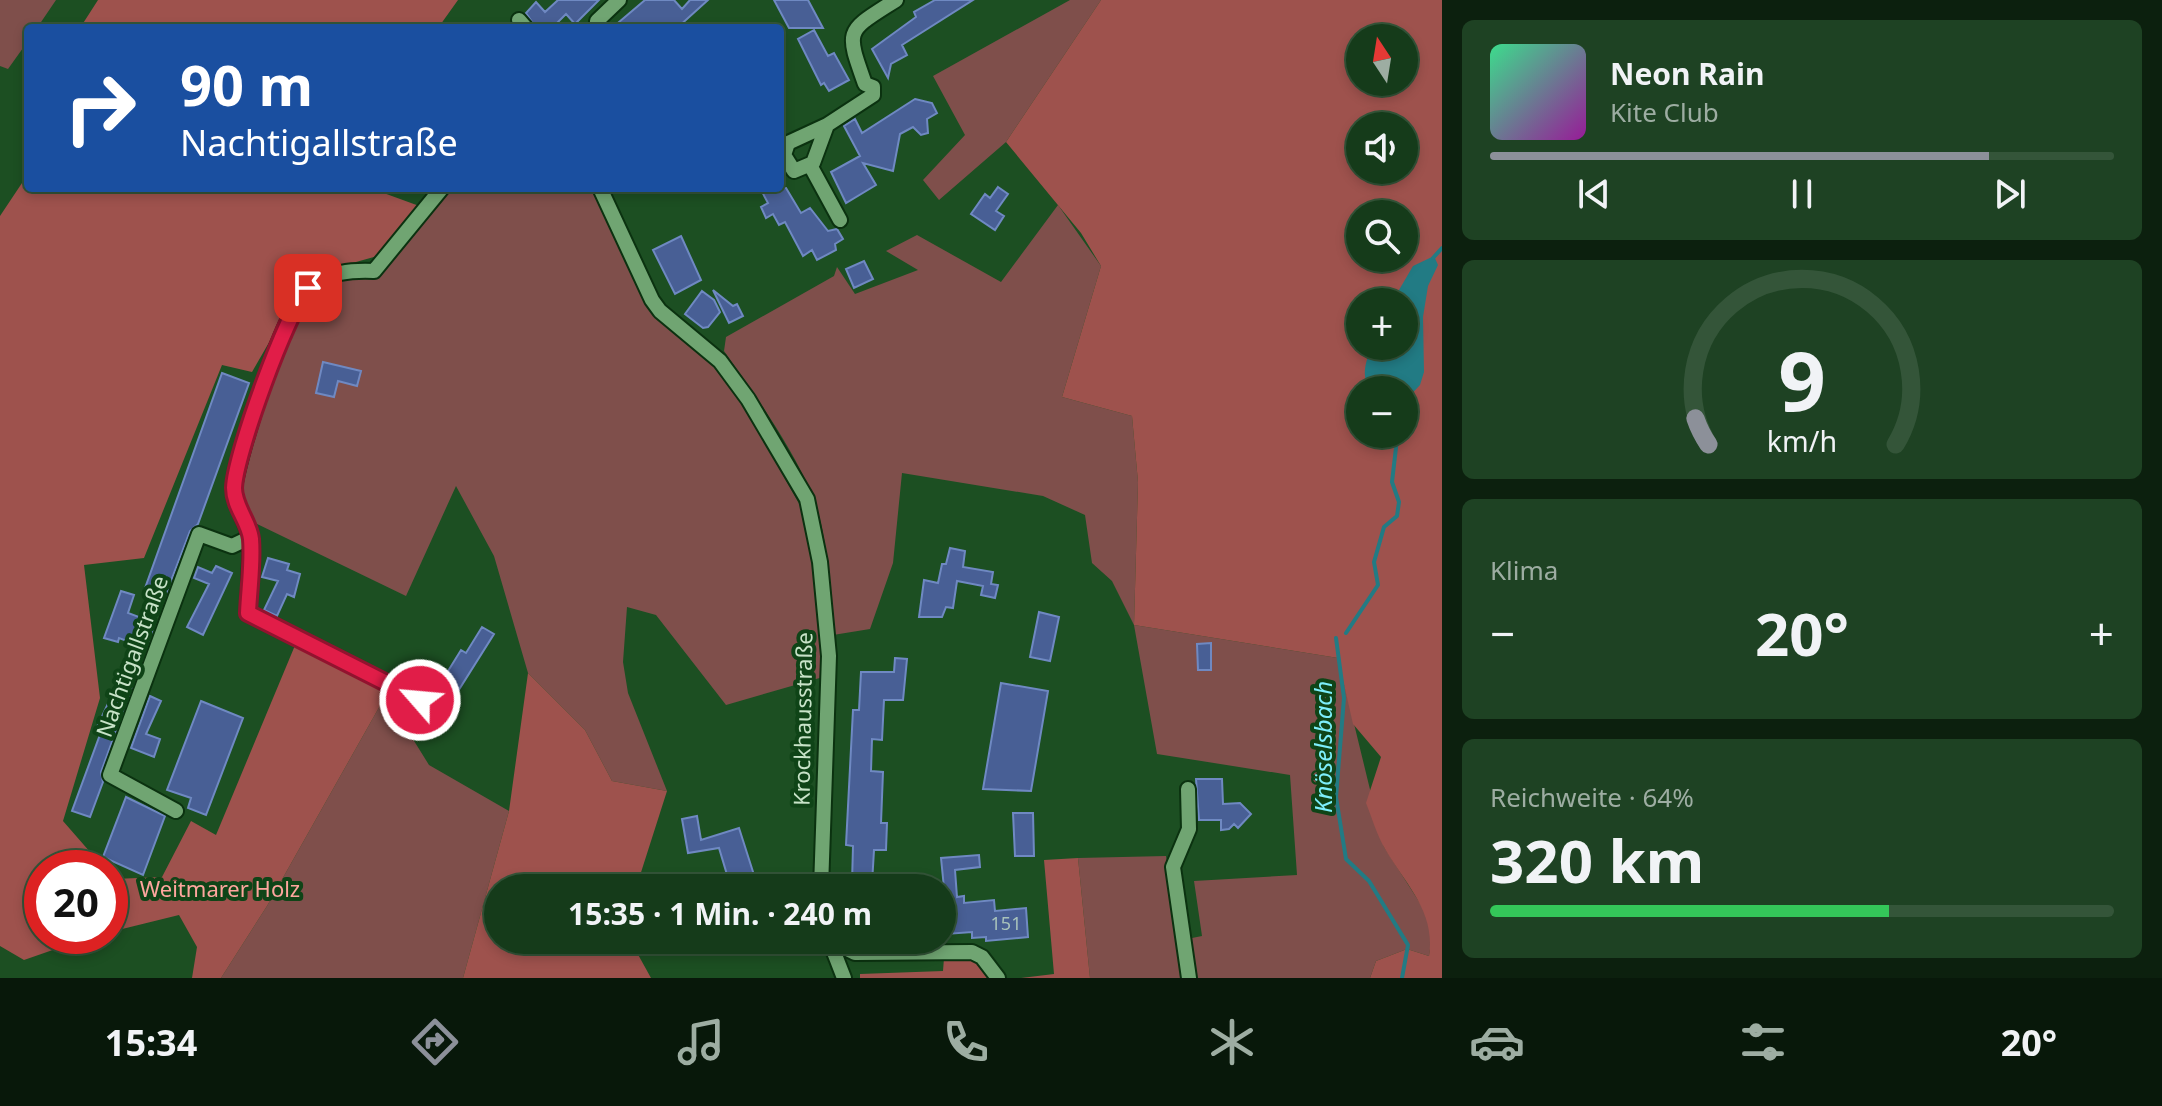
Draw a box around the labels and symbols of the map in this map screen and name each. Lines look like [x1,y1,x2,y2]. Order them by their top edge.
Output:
north arrow [1346,24,1418,96]
pin [274,254,342,322]
street label: Nachtigallstraße [88,571,174,741]
street label: Krockhausstraße [785,632,819,806]
position arrow [378,658,462,742]
water label: Knöselsbach [1306,681,1339,813]
speed limit sign: 20 [24,850,128,954]
park label: Weitmarer Holz [140,873,300,903]
house number: 151 [991,911,1021,935]

